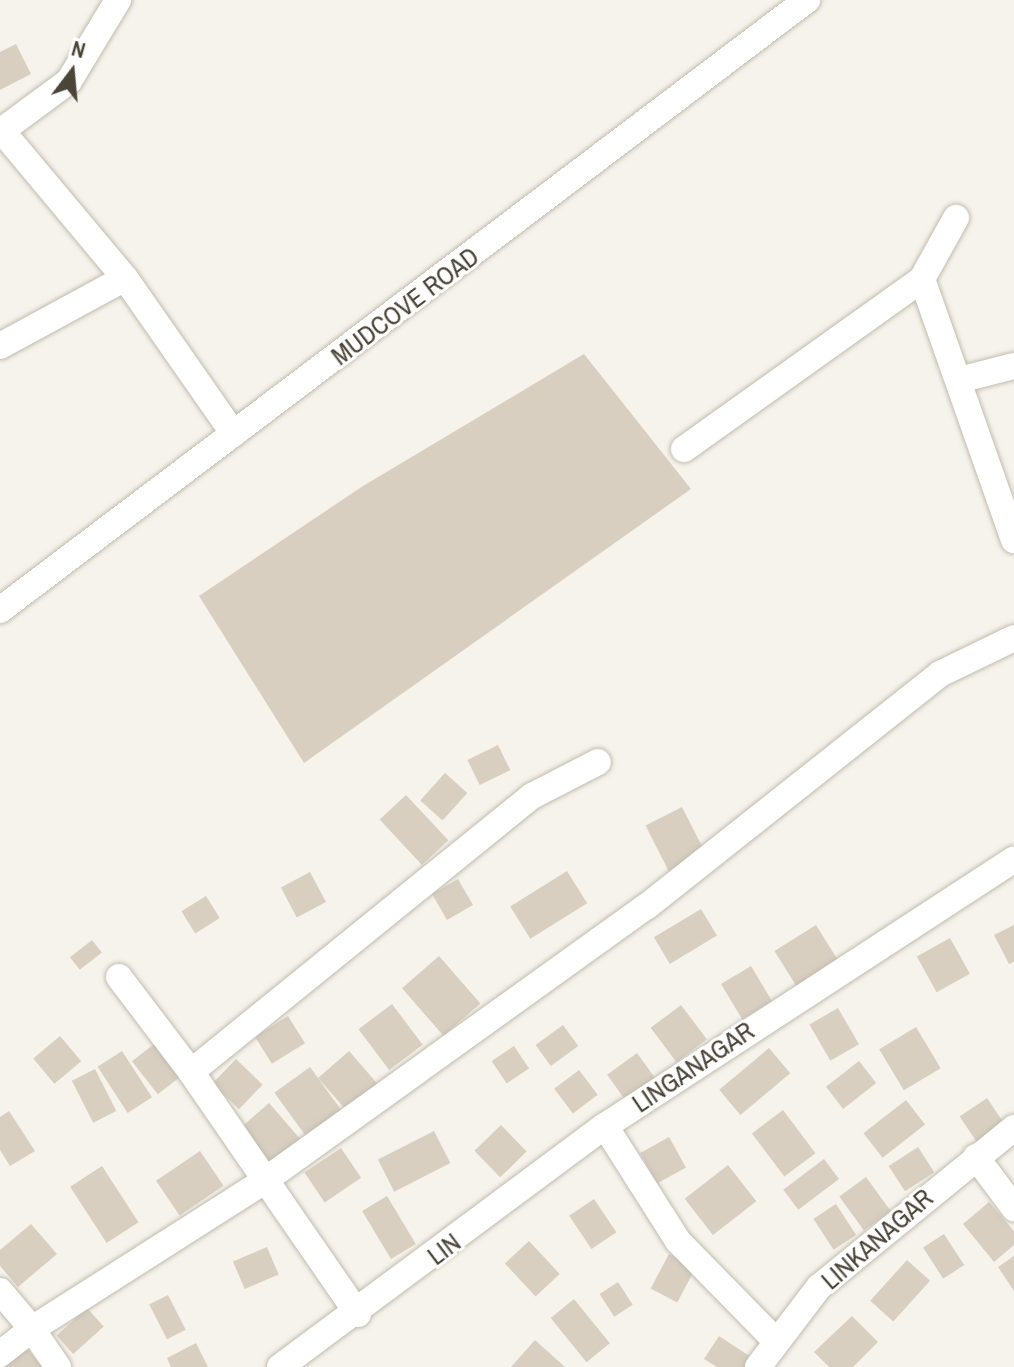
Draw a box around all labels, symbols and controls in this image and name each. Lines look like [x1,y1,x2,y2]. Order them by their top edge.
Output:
north arrow [32,32,112,112]
text: N [68,33,89,65]
street label: MUDCOVE ROAD [325,240,485,372]
street label: LINGANAGAR [626,1015,760,1119]
street label: LINKANAGAR [815,1182,939,1296]
street label: LIN [421,1227,467,1271]

